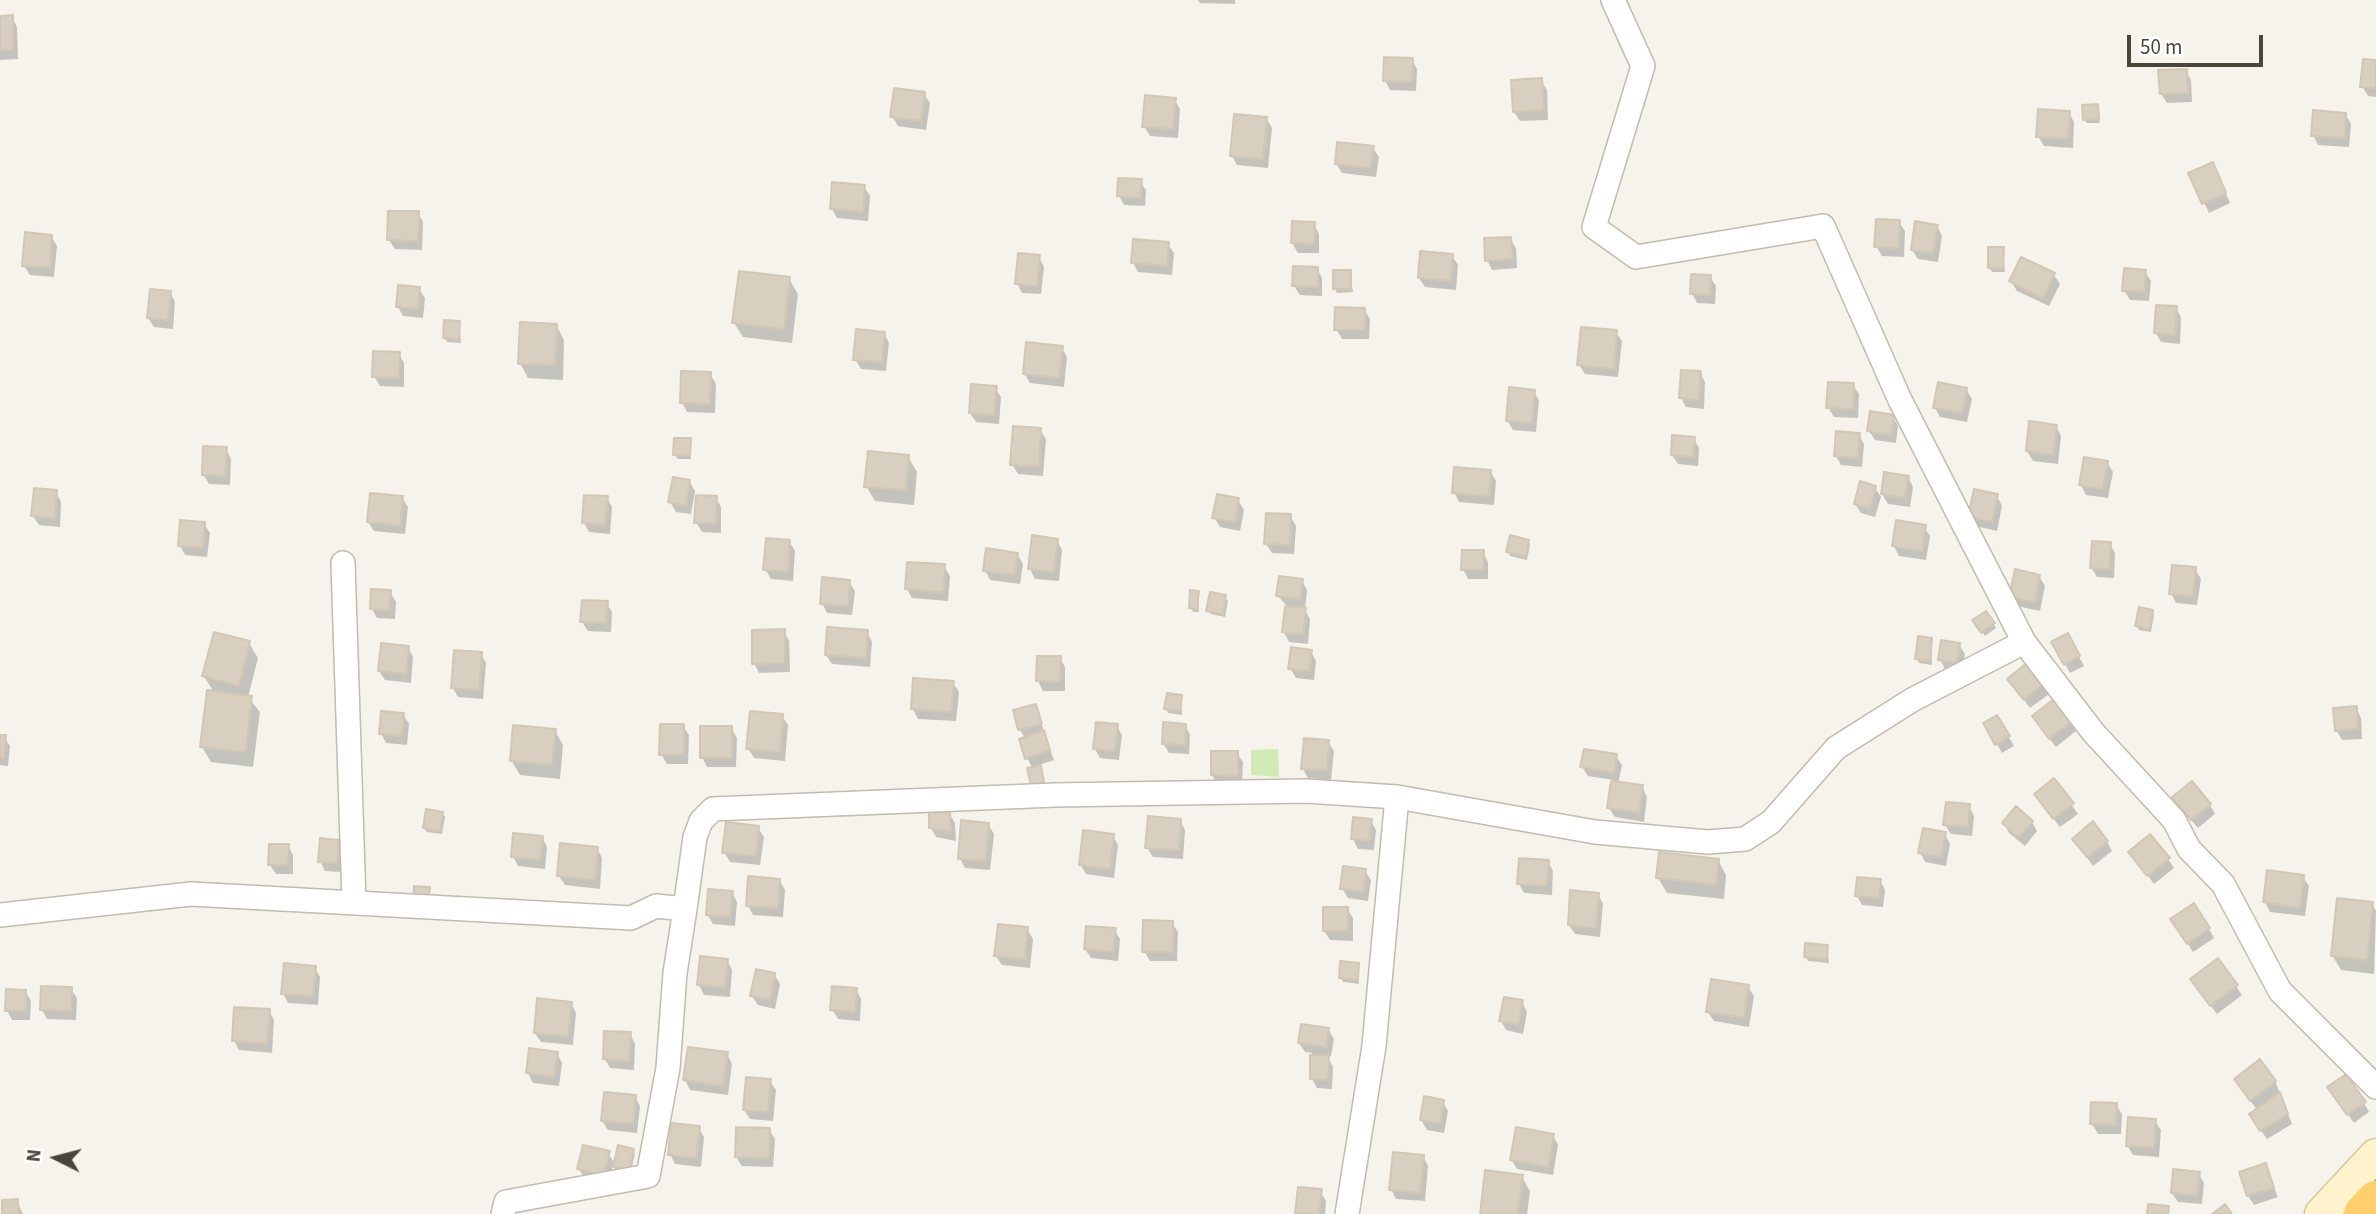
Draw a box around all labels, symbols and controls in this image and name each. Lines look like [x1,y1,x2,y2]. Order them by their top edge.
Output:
scale bar [2131,21,2268,65]
text: 50 m [2140,32,2182,62]
north arrow [21,1123,91,1193]
text: N [21,1148,49,1163]

